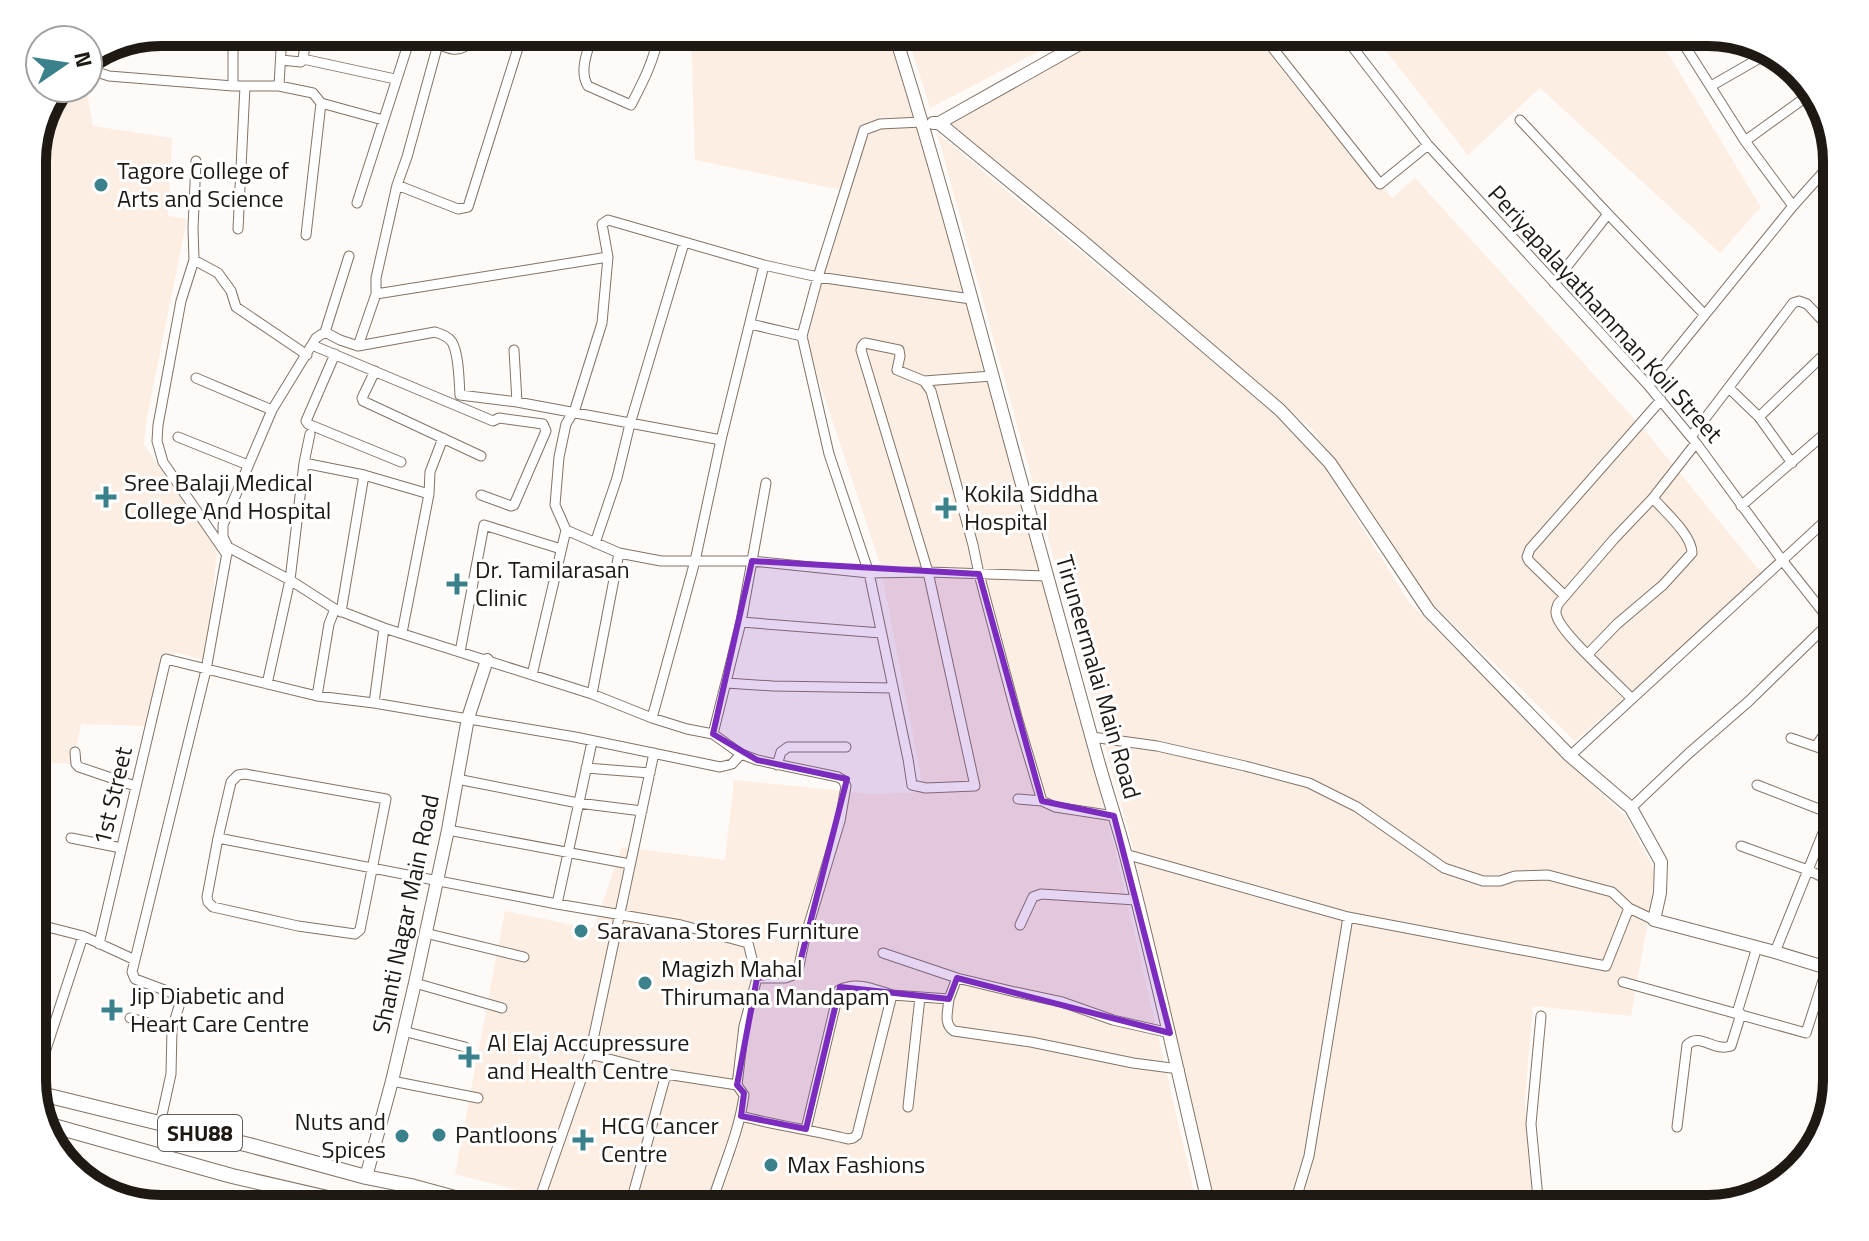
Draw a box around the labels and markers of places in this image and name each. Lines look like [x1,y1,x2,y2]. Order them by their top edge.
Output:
place label: Tagore College of Arts and Science [117,152,289,216]
marker: Tagore College of Arts and Science [92,176,110,194]
place label: Sree Balaji Medical College And Hospital [124,464,331,528]
place label: Kokila Siddha Hospital [964,475,1098,539]
marker: Sree Balaji Medical College And Hospital [95,486,117,508]
marker: Kokila Siddha Hospital [935,497,957,519]
place label: Dr. Tamilarasan Clinic [475,551,630,615]
marker: Dr. Tamilarasan Clinic [446,573,468,595]
place label: Saravana Stores Furniture [597,912,859,948]
marker: Saravana Stores Furniture [572,922,590,940]
place label: Magizh Mahal Thirumana Mandapam [661,950,890,1014]
marker: Magizh Mahal Thirumana Mandapam [636,974,654,992]
place label: Jip Diabetic and Heart Care Centre [130,977,309,1041]
marker: Jip Diabetic and Heart Care Centre [101,999,123,1021]
place label: Al Elaj Accupressure and Health Centre [487,1024,689,1088]
marker: Al Elaj Accupressure and Health Centre [458,1046,480,1068]
place label: Nuts and Spices [295,1103,386,1167]
place label: HCG Cancer Centre [601,1107,719,1171]
place label: Pantloons [455,1116,557,1152]
marker: Pantloons [430,1126,448,1144]
marker: Nuts and Spices [393,1127,411,1145]
marker: HCG Cancer Centre [572,1129,594,1151]
place label: Max Fashions [787,1146,925,1182]
marker: Max Fashions [762,1156,780,1174]

